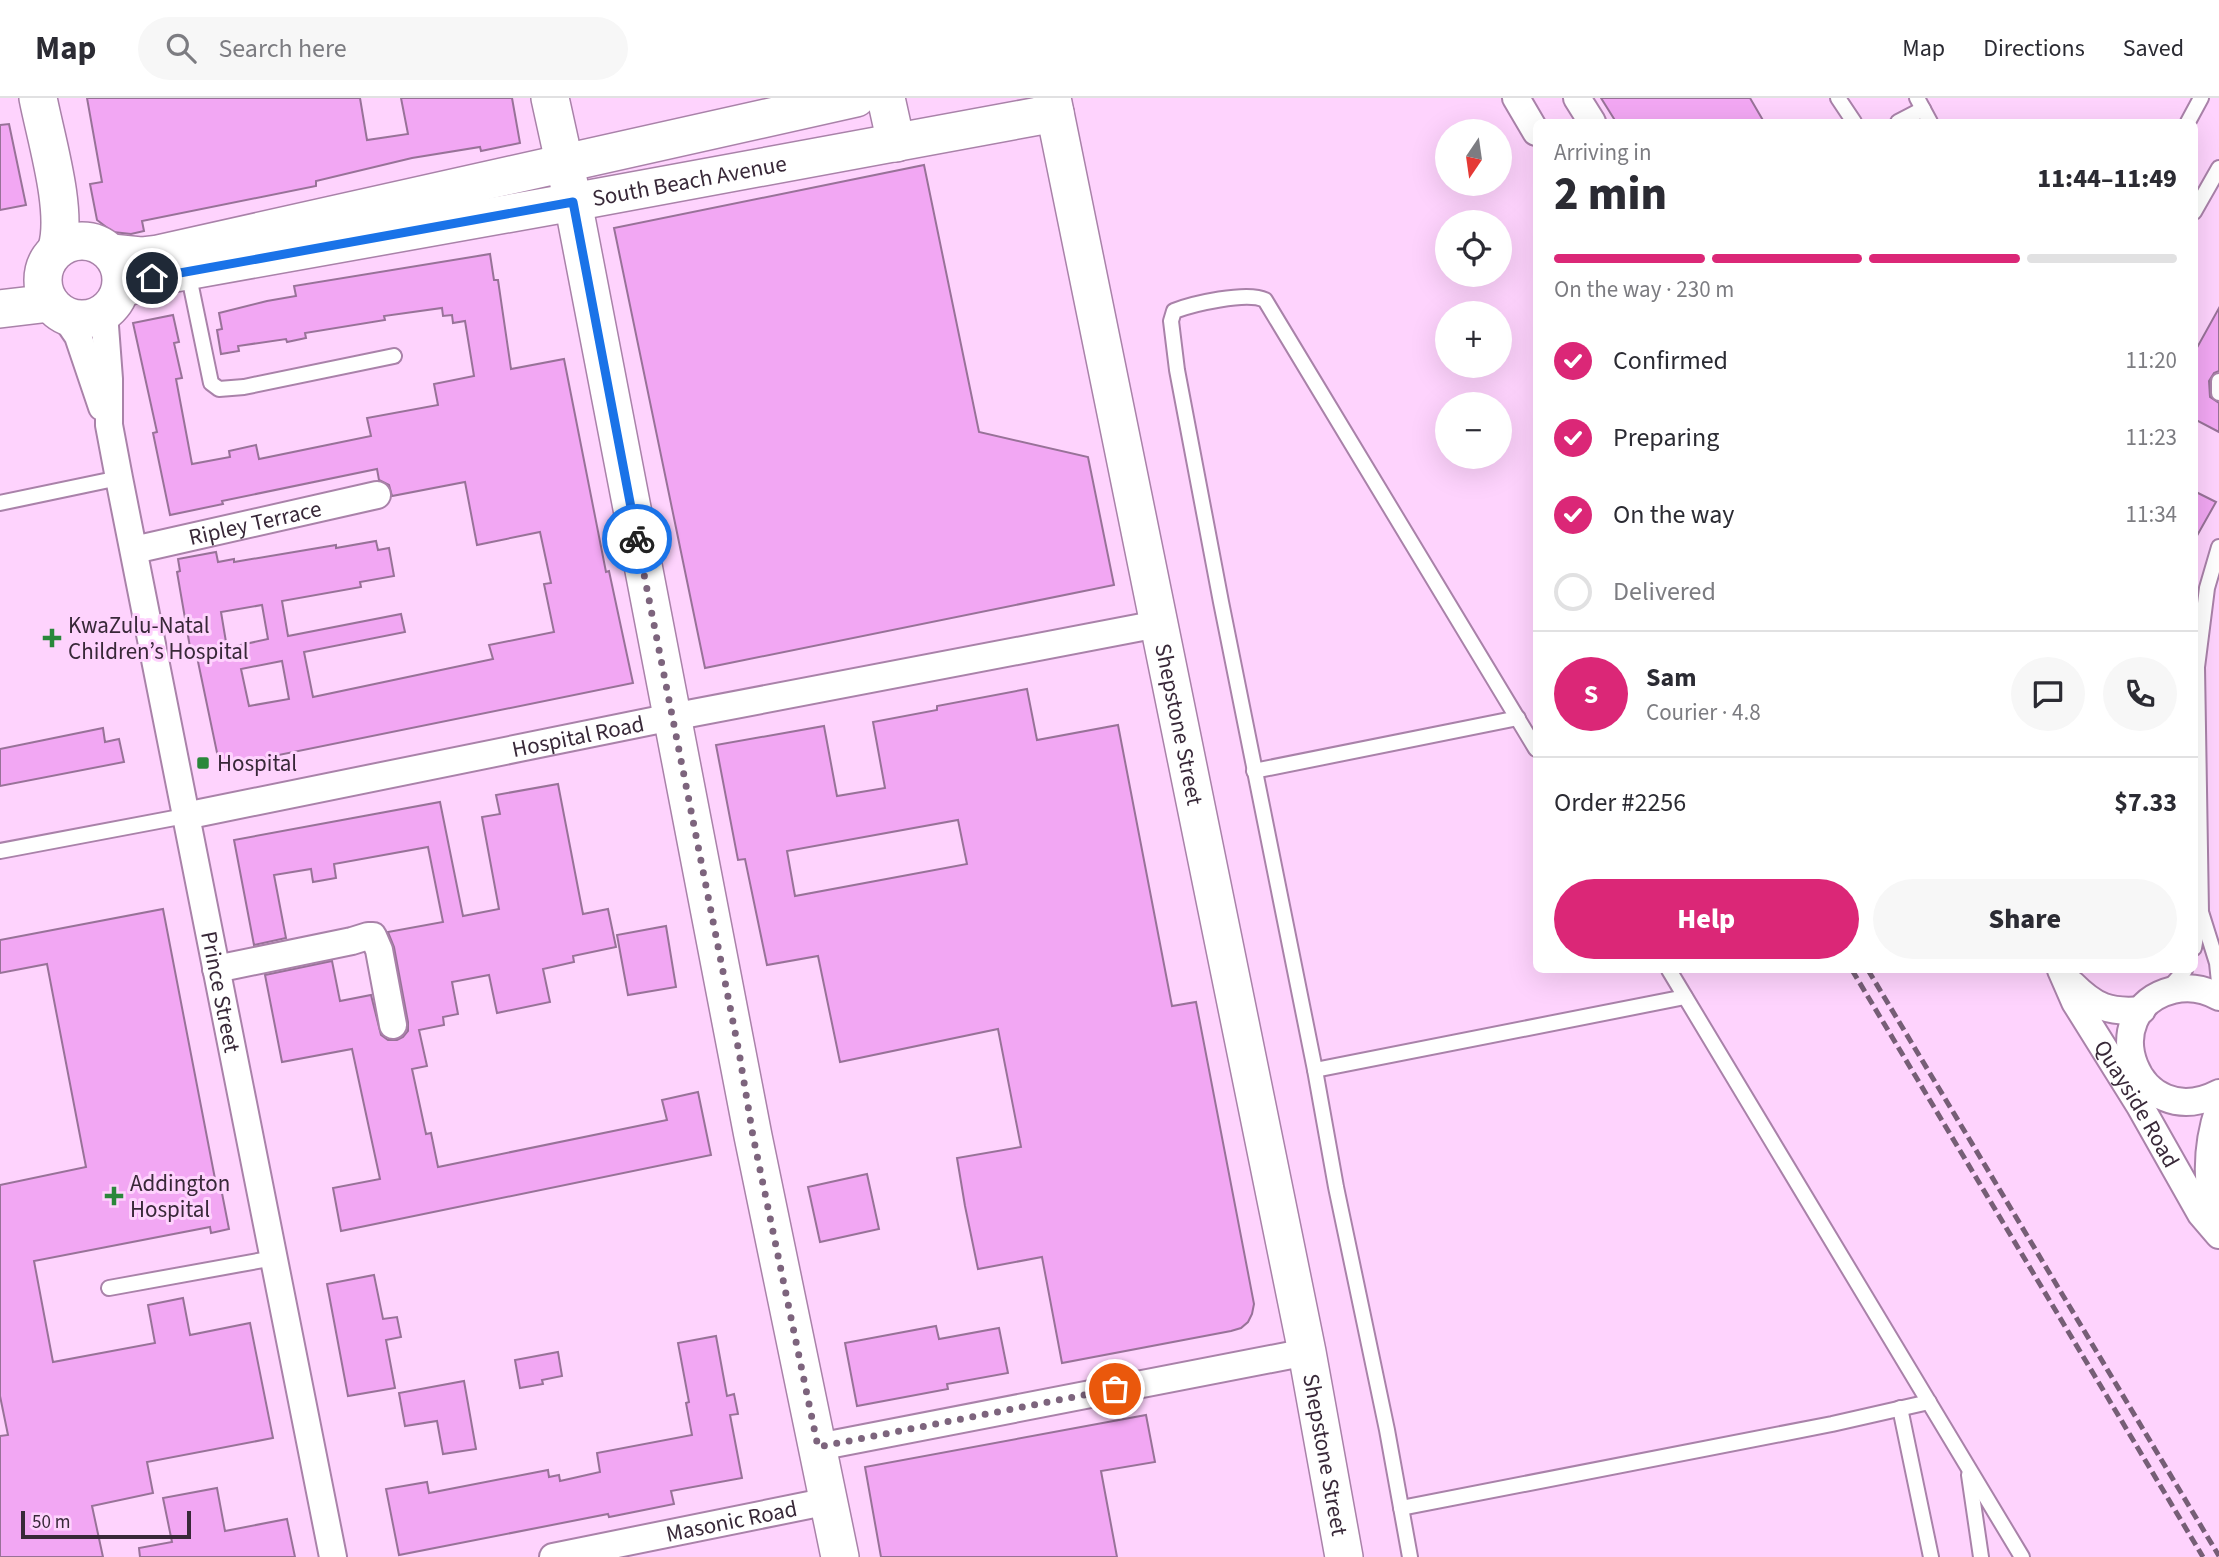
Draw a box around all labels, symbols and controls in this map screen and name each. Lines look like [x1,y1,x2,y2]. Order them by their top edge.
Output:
search box [138,17,628,80]
text: Map [35,25,96,72]
icon: search [162,29,200,67]
text: Search here [218,30,347,67]
text: Map [1902,31,1945,66]
text: Directions [1983,31,2085,66]
text: Saved [2123,31,2184,66]
north arrow [1435,119,1512,196]
map controls [1435,119,1512,469]
text: Arriving in [1554,136,1652,169]
street label: South Beach Avenue [590,147,789,215]
text: 11:44–11:49 [2037,160,2177,197]
text: 2 min [1554,162,1667,227]
button: locate [1435,210,1512,287]
pin [122,248,182,308]
icon: home [133,259,171,297]
text: On the way · 230 m [1554,273,1734,306]
button: + [1435,301,1512,378]
icon: check [1554,342,1592,380]
text: Confirmed [1613,342,1728,379]
text: 11:20 [2126,344,2177,377]
button: − [1435,392,1512,469]
icon: check [1554,419,1592,457]
text: Preparing [1613,419,1719,456]
text: 11:23 [2126,421,2177,454]
street label: Ripley Terrace [186,492,325,554]
icon: check [1554,496,1592,534]
text: On the way [1613,496,1734,533]
text: 11:34 [2126,498,2177,531]
courier [602,504,672,574]
icon: bike [618,520,656,558]
text: Delivered [1613,573,1716,610]
place label: KwaZulu-Natal Children’s Hospital [68,609,249,668]
marker: KwaZulu-Natal Children’s Hospital [42,628,62,648]
street label: Shepstone Street [1146,640,1211,808]
button: chat [2011,657,2085,731]
button: phone [2103,657,2177,731]
text: Sam [1646,659,1696,696]
text: S [1584,676,1598,713]
text: Courier · 4.8 [1646,696,1761,729]
street label: Hospital Road [509,707,647,766]
place label: Hospital [217,747,297,780]
marker: Hospital [195,755,211,771]
text: Order #2256 [1554,784,1686,821]
text: $7.33 [2114,784,2177,821]
button: Help [1554,879,1859,959]
button: Share [1873,879,2177,959]
street label: Prince Street [192,928,249,1056]
street label: Quayside Road [2086,1034,2187,1174]
place label: Addington Hospital [130,1167,230,1226]
marker: Addington Hospital [104,1186,124,1206]
pin [1085,1359,1145,1419]
icon: bag [1096,1370,1134,1408]
street label: Shepstone Street [1294,1371,1356,1539]
street label: Masonic Road [663,1492,800,1551]
scale bar [21,1508,191,1540]
text: 50 m [32,1509,70,1536]

